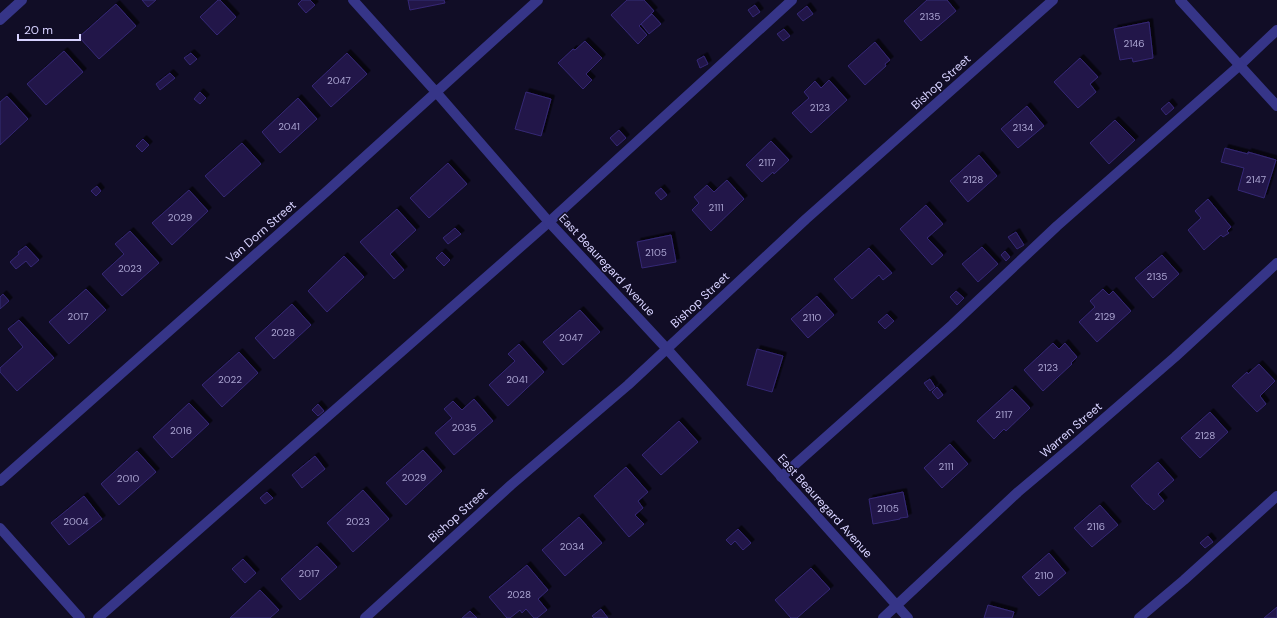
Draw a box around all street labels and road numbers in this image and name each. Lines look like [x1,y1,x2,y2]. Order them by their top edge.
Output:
street label: Bishop Street [908,51,974,113]
street label: Van Dorn Street [223,197,300,267]
street label: East Beauregard Avenue [555,210,659,320]
street label: Bishop Street [667,268,733,331]
street label: Warren Street [1037,398,1106,461]
street label: East Beauregard Avenue [774,451,876,561]
street label: Bishop Street [425,484,491,546]

